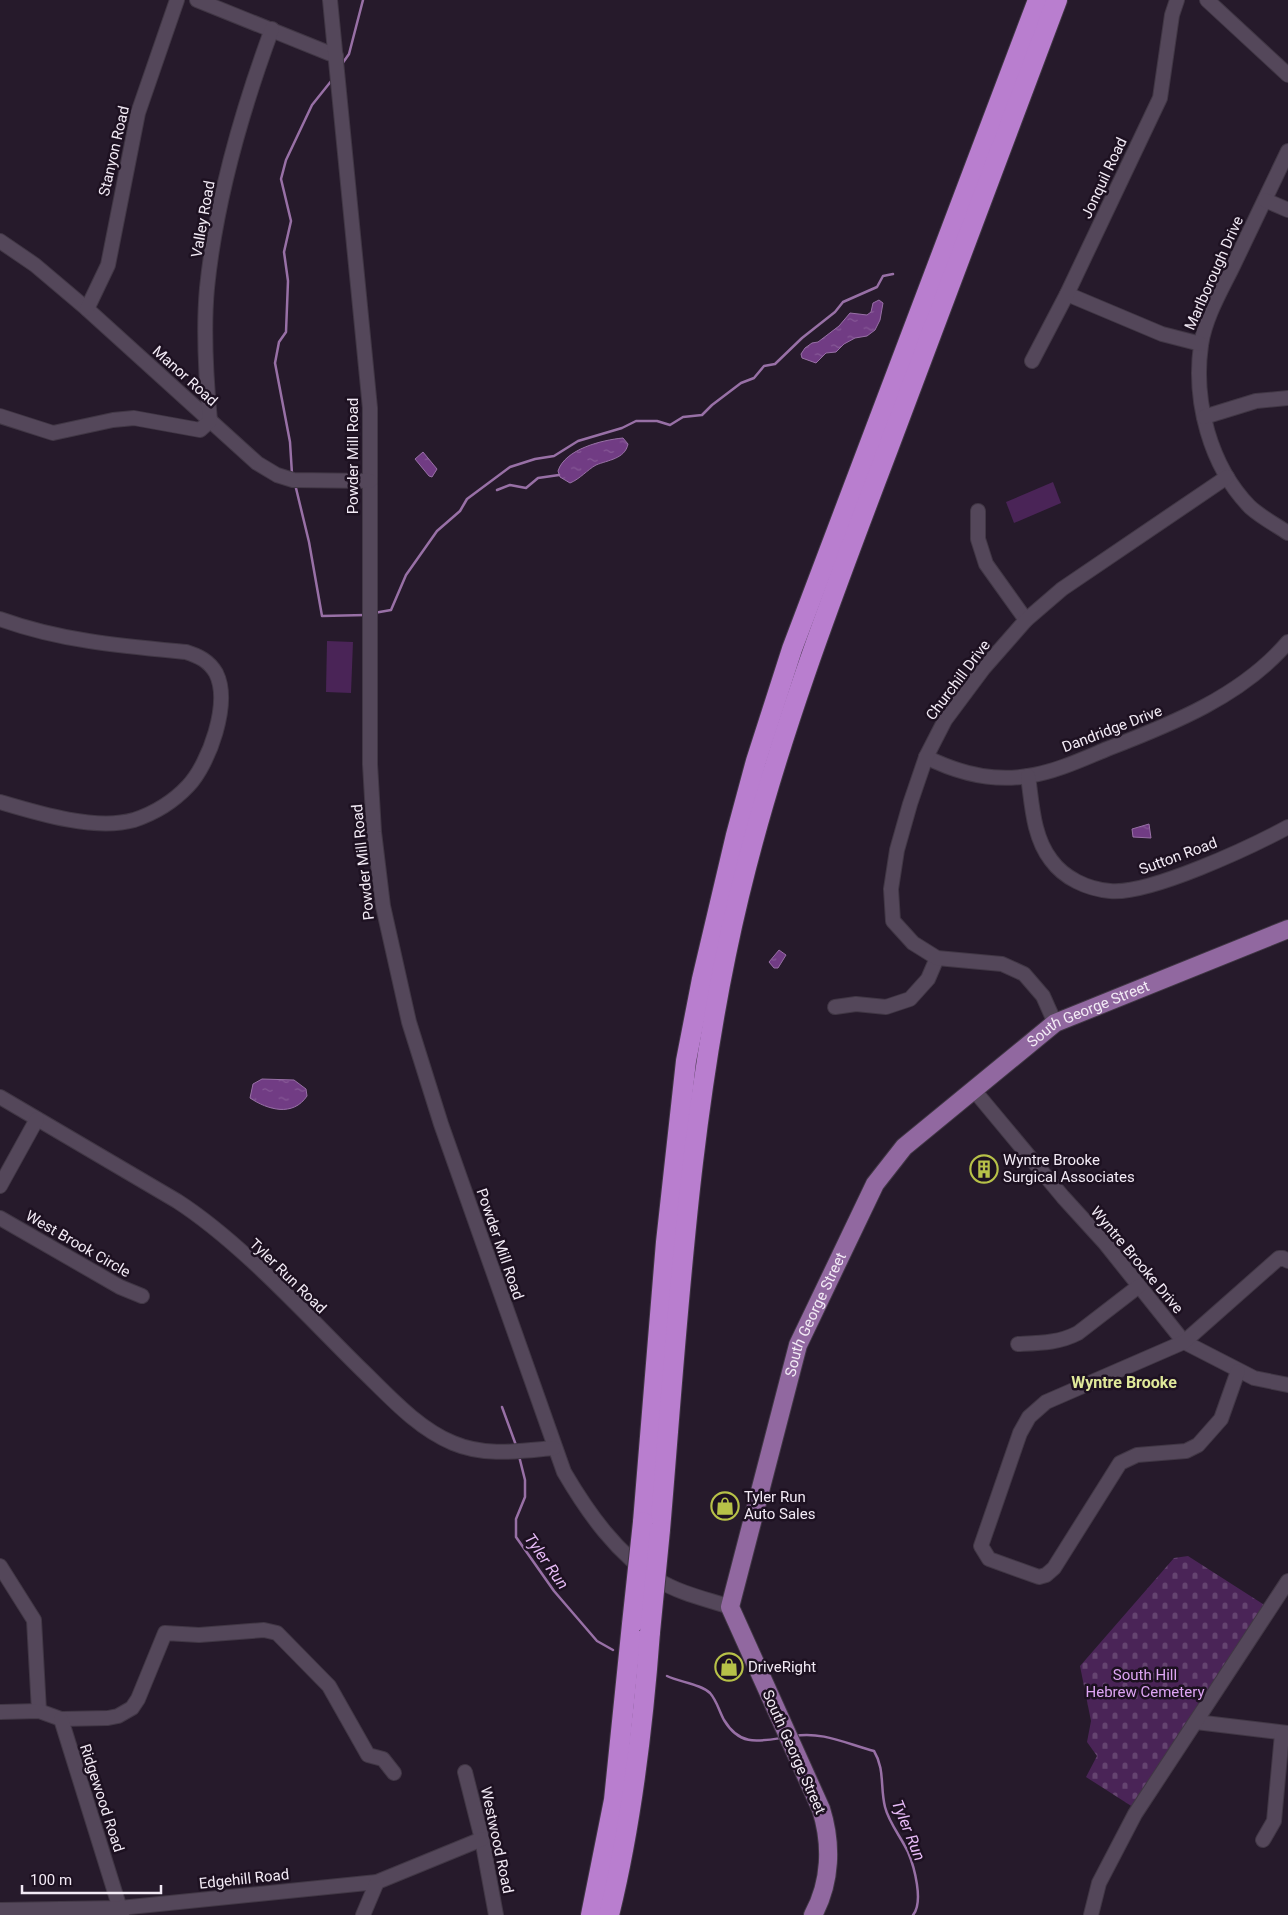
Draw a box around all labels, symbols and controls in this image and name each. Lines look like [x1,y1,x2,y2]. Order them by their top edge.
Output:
street label: Stanyon Road [95,104,133,198]
street label: Jonquil Road [1077,135,1131,221]
street label: Valley Road [187,179,219,259]
street label: Marlborough Drive [1181,213,1247,333]
street label: Manor Road [149,342,221,410]
street label: Powder Mill Road [344,398,362,514]
street label: Churchill Drive [922,636,994,724]
street label: Dandridge Drive [1059,702,1165,756]
street label: Powder Mill Road [348,803,378,921]
street label: Sutton Road [1136,834,1220,878]
street label: South George Street [1023,977,1152,1051]
place label: Wyntre Brooke Surgical Associates [1003,1151,1135,1186]
building icon: Wyntre Brooke Surgical Associates [969,1154,999,1184]
street label: Powder Mill Road [473,1186,527,1302]
street label: Wyntre Brooke Drive [1087,1203,1187,1317]
street label: West Brook Circle [22,1207,134,1281]
street label: Tyler Run Road [246,1235,330,1317]
street label: South George Street [781,1249,850,1379]
district label: Wyntre Brooke [1071,1373,1177,1392]
place label: Tyler Run Auto Sales [744,1488,815,1523]
shop icon: Tyler Run Auto Sales [710,1491,740,1521]
water label: Tyler Run [520,1530,573,1593]
shop icon: DriveRight [714,1652,744,1682]
place label: DriveRight [748,1658,816,1676]
park label: South Hill Hebrew Cemetery [1086,1666,1204,1701]
street label: South George Street [759,1687,830,1817]
street label: Ridgewood Road [76,1742,128,1854]
street label: Westwood Road [477,1785,517,1895]
water label: Tyler Run [888,1797,929,1863]
scale bar [22,1862,161,1894]
street label: Edgehill Road [198,1865,290,1893]
text: 100 m [30,1871,72,1889]

